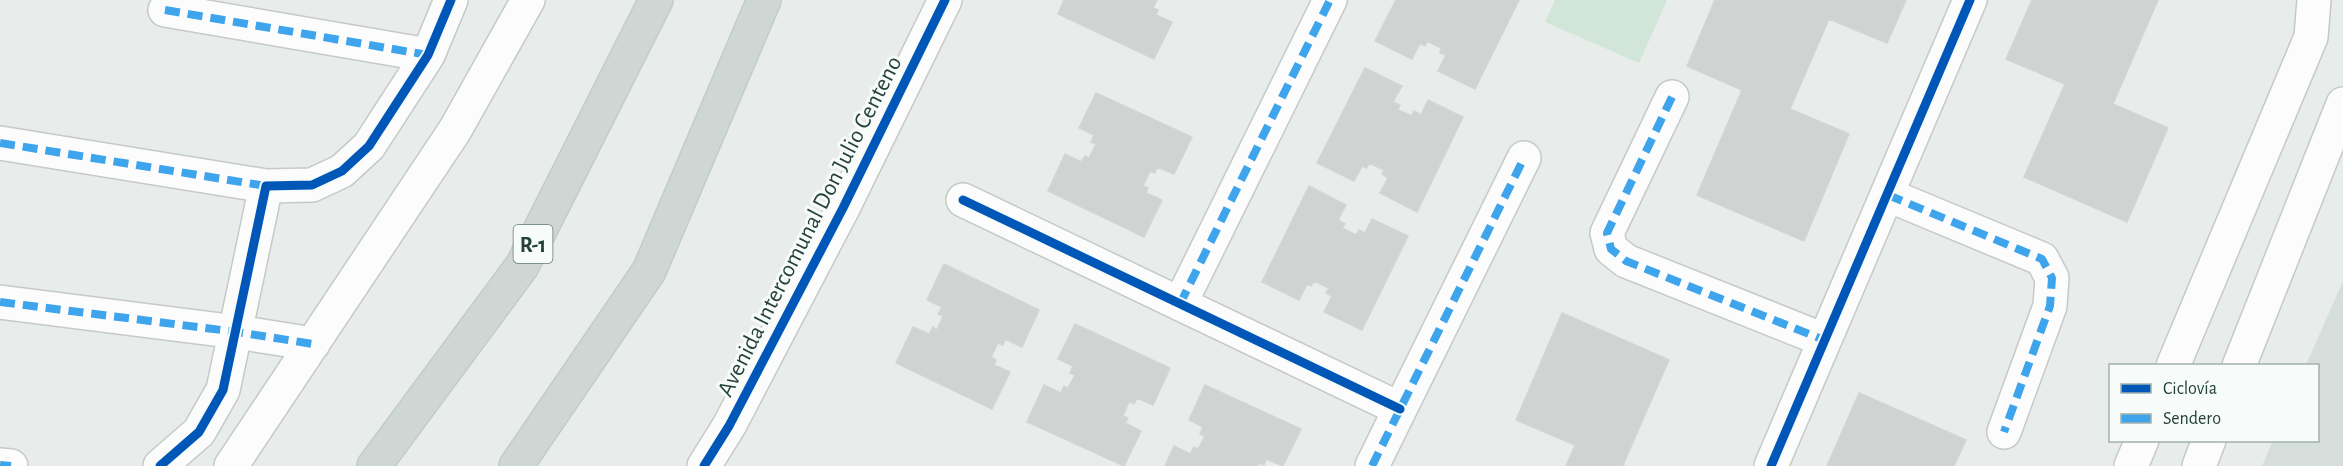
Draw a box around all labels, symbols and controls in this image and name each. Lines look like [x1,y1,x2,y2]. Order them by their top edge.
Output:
street label: Avenida Intercomunal Don Julio Centeno [713,52,906,400]
road number: R-1 [514,225,552,263]
legend [2109,364,2319,442]
text: Ciclovía [2163,380,2217,398]
text: Sendero [2163,410,2221,428]

